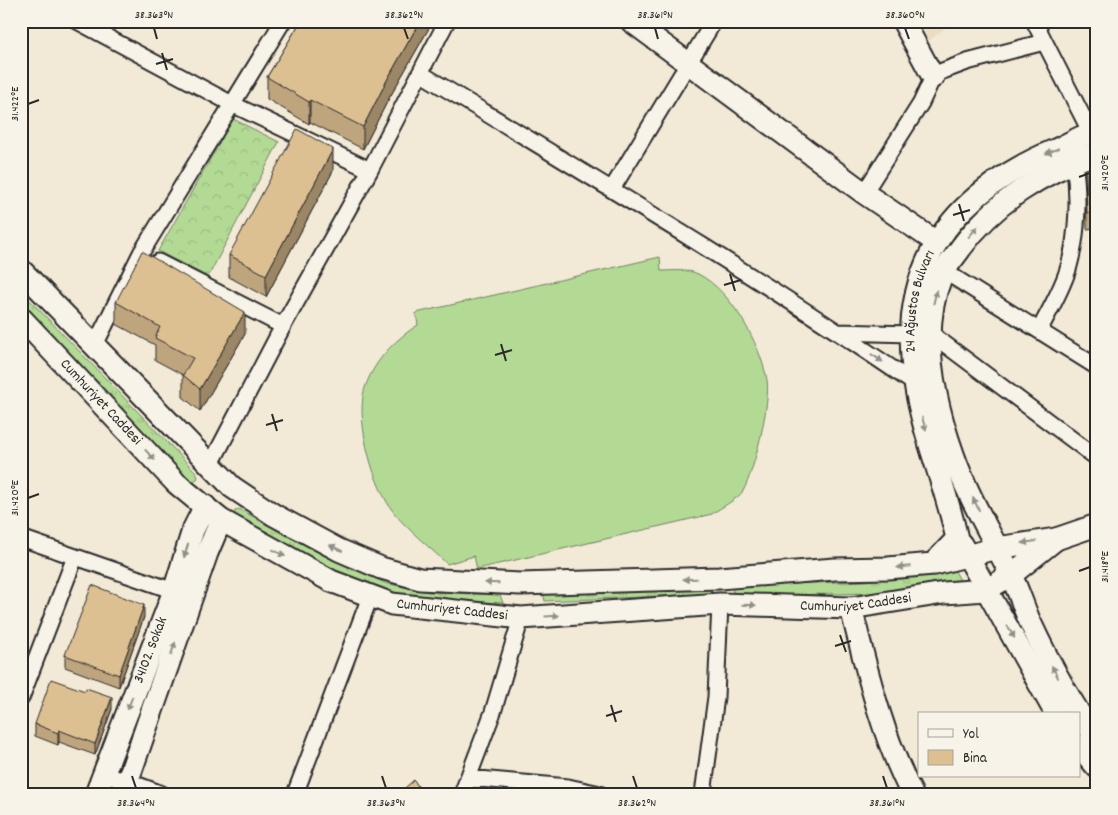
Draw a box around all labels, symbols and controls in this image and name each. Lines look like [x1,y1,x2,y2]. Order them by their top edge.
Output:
text: 38.363°N [135,7,173,24]
text: 38.362°N [385,7,423,24]
text: 38.361°N [637,7,673,24]
text: 38.360°N [885,7,925,24]
text: 31.422°E [7,86,24,121]
one-way arrow [1045,147,1059,155]
text: 31.420°E [1097,154,1114,191]
one-way arrow [967,226,978,238]
street label: 24 Ağustos Bulvarı [900,246,942,353]
one-way arrow [931,290,939,305]
one-way arrow [870,353,883,363]
street label: Cumhuriyet Caddesi [54,354,147,451]
one-way arrow [920,416,928,431]
one-way arrow [144,449,156,461]
text: 31.420°E [7,479,24,516]
one-way arrow [972,497,980,511]
one-way arrow [1021,538,1037,546]
one-way arrow [182,544,190,559]
one-way arrow [329,544,343,552]
one-way arrow [271,549,286,557]
text: 31.418°E [1097,551,1114,583]
one-way arrow [896,563,912,571]
one-way arrow [681,575,697,583]
one-way arrow [484,579,500,587]
street label: Cumhuriyet Caddesi [800,587,913,619]
street label: Cumhuriyet Caddesi [395,594,509,628]
one-way arrow [741,601,757,609]
one-way arrow [544,612,560,620]
street label: 34102. Sokak [128,614,174,687]
one-way arrow [1006,625,1015,638]
one-way arrow [170,641,177,656]
one-way arrow [1051,664,1059,679]
one-way arrow [126,696,133,711]
legend [918,712,1080,778]
text: Yol [963,724,979,746]
text: Bina [963,748,988,770]
text: 38.364°N [117,795,155,812]
text: 38.363°N [367,795,405,812]
text: 38.362°N [618,795,656,812]
text: 38.361°N [869,795,905,812]

